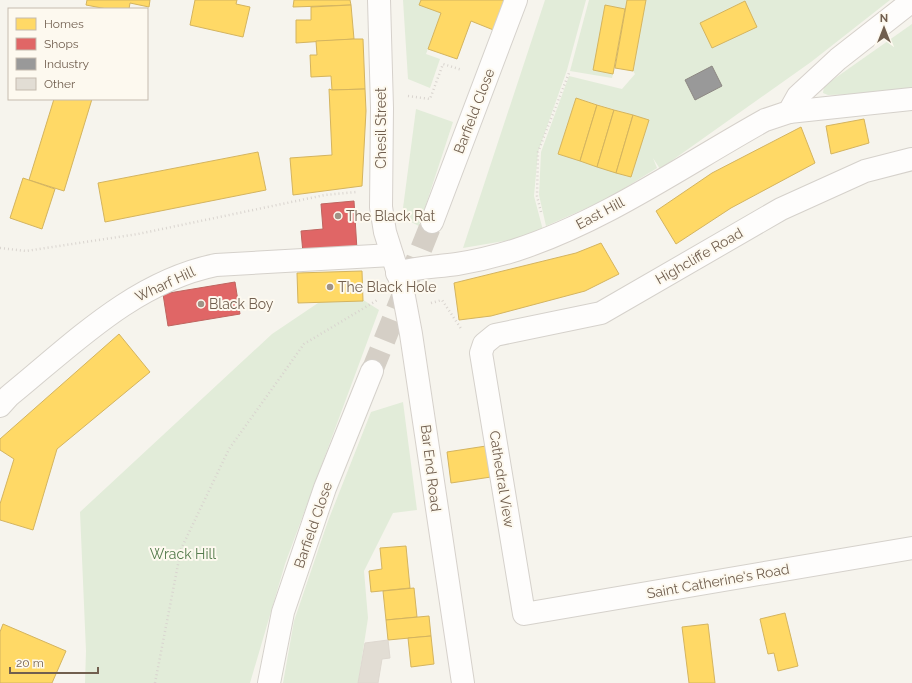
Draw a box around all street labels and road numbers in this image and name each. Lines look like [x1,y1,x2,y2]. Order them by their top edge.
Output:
street label: Barfield Close [450,66,498,156]
street label: Chesil Street [373,87,389,169]
street label: East Hill [573,194,627,232]
street label: Highcliffe Road [653,225,745,287]
street label: Wharf Hill [133,263,198,305]
street label: Bar End Road [418,424,444,512]
street label: Cathedral View [486,429,518,529]
street label: Barfield Close [291,480,335,570]
street label: Saint Catherine's Road [645,561,791,601]

